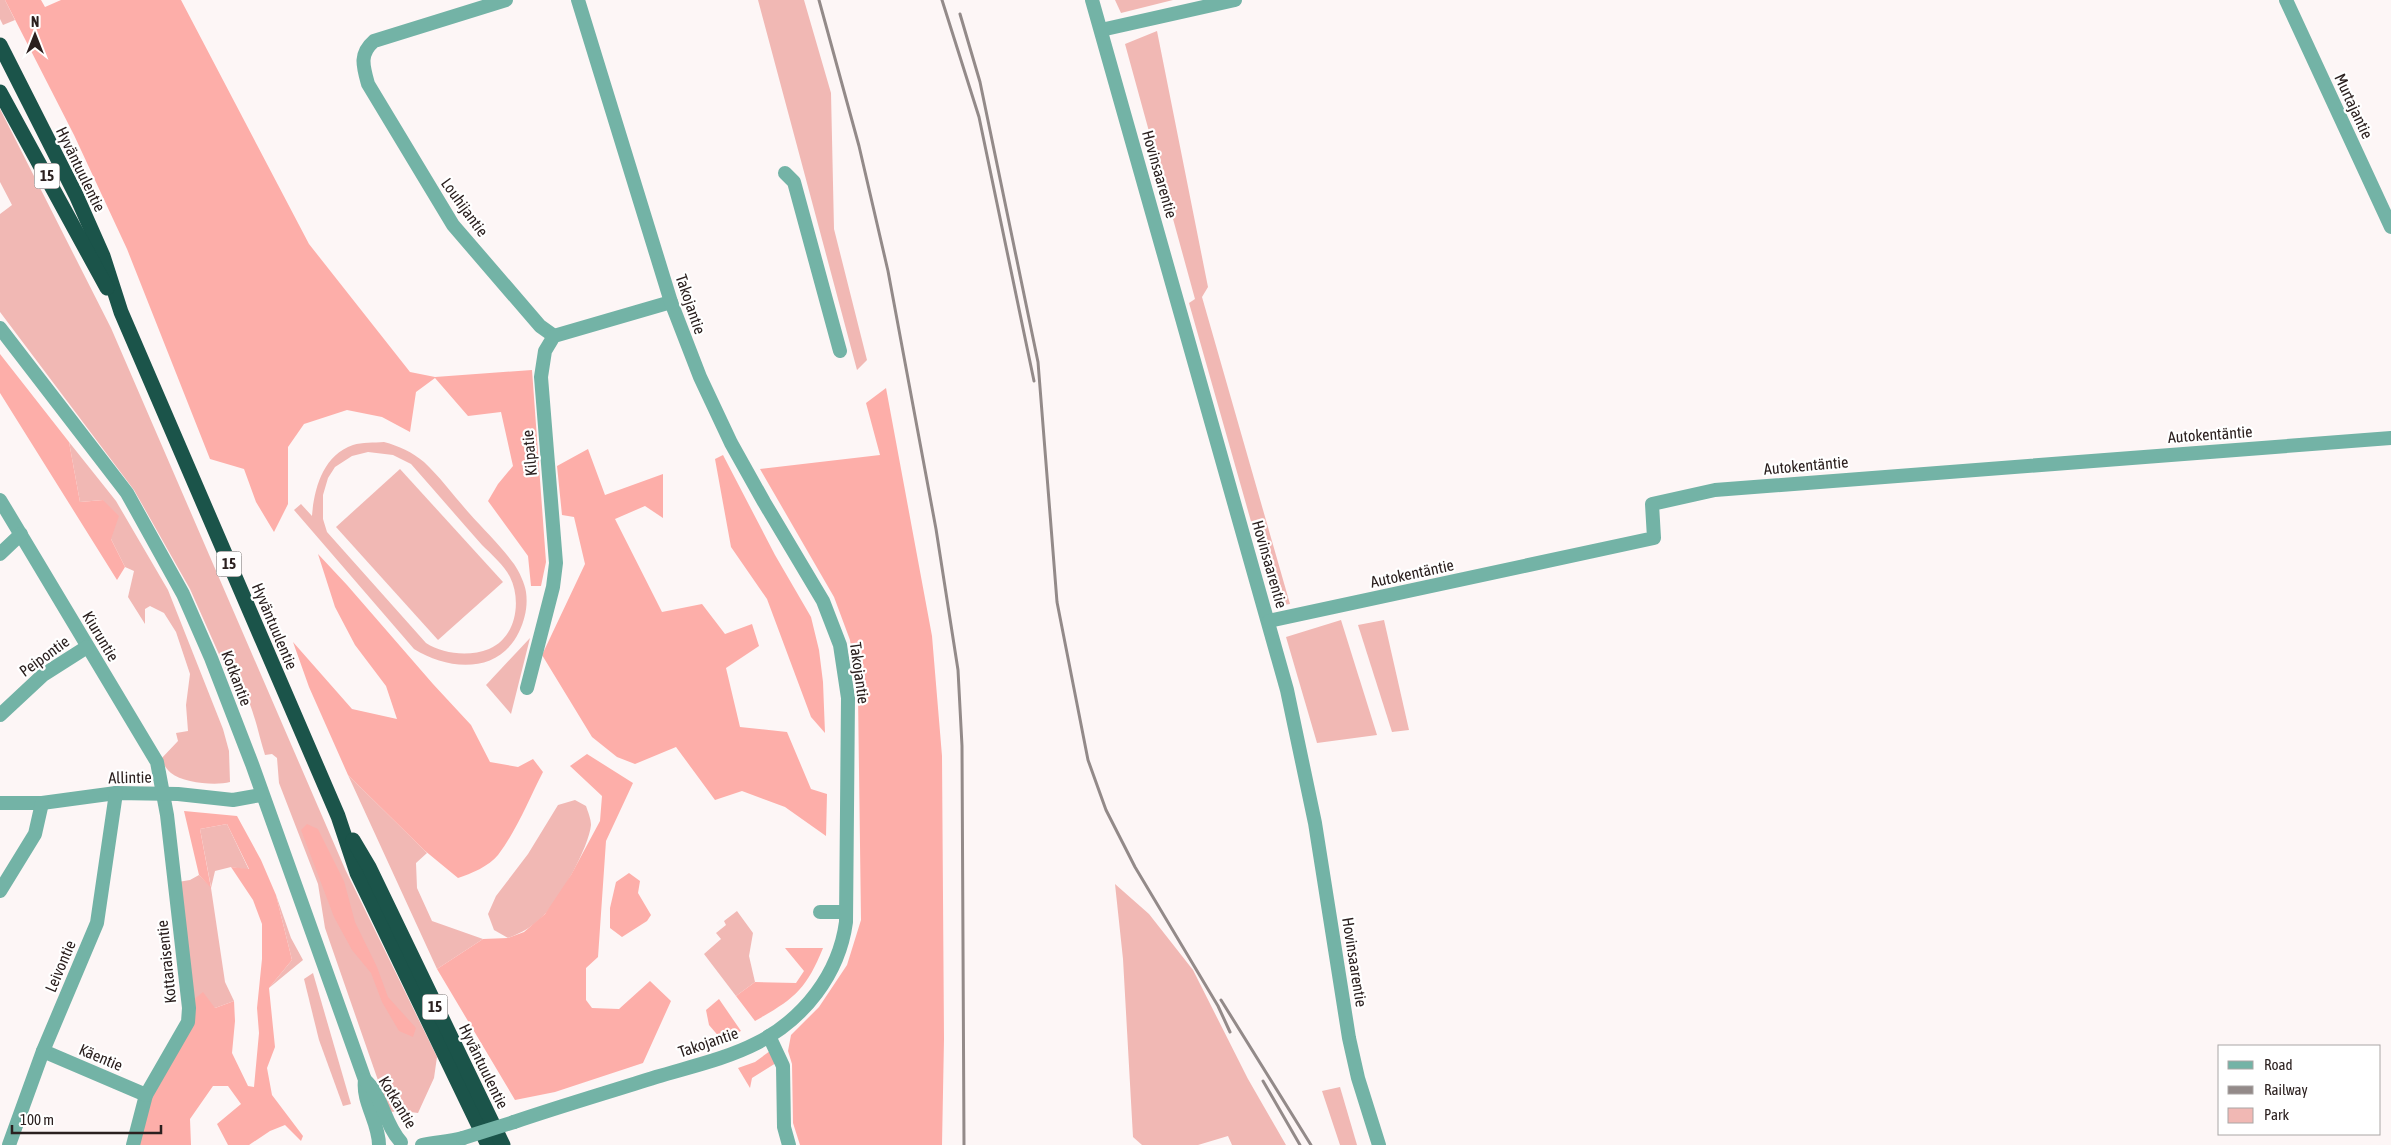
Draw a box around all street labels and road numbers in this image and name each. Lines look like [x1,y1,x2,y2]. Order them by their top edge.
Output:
street label: Murtajantie [2330,71,2377,142]
street label: Hyväntuulentie [52,124,109,215]
street label: Hovinsaarentie [1139,128,1181,220]
road number: 15 [34,164,60,188]
street label: Louhijantie [437,174,492,240]
street label: Takojantie [671,272,710,337]
street label: Autokentäntie [2167,422,2253,446]
street label: Kilpatie [518,429,541,477]
street label: Autokentäntie [1763,452,1849,478]
street label: Hovinsaarentie [1249,518,1291,610]
road number: 15 [216,552,242,576]
street label: Autokentäntie [1369,555,1455,591]
street label: Hyväntuulentie [248,580,301,672]
street label: Kiuruntie [79,608,123,664]
street label: Peipontie [16,632,73,681]
street label: Takojantie [846,641,873,705]
street label: Kotkantie [218,648,256,708]
street label: Allintie [108,768,152,786]
street label: Hovinsaarentie [1339,916,1371,1008]
street label: Kottaraisentie [153,920,179,1004]
street label: Leivontie [41,937,79,995]
road number: 15 [422,994,448,1020]
street label: Hyväntuulentie [455,1021,512,1112]
street label: Takojantie [676,1023,741,1062]
street label: Käentie [77,1040,125,1074]
street label: Kotkantie [375,1073,421,1131]

